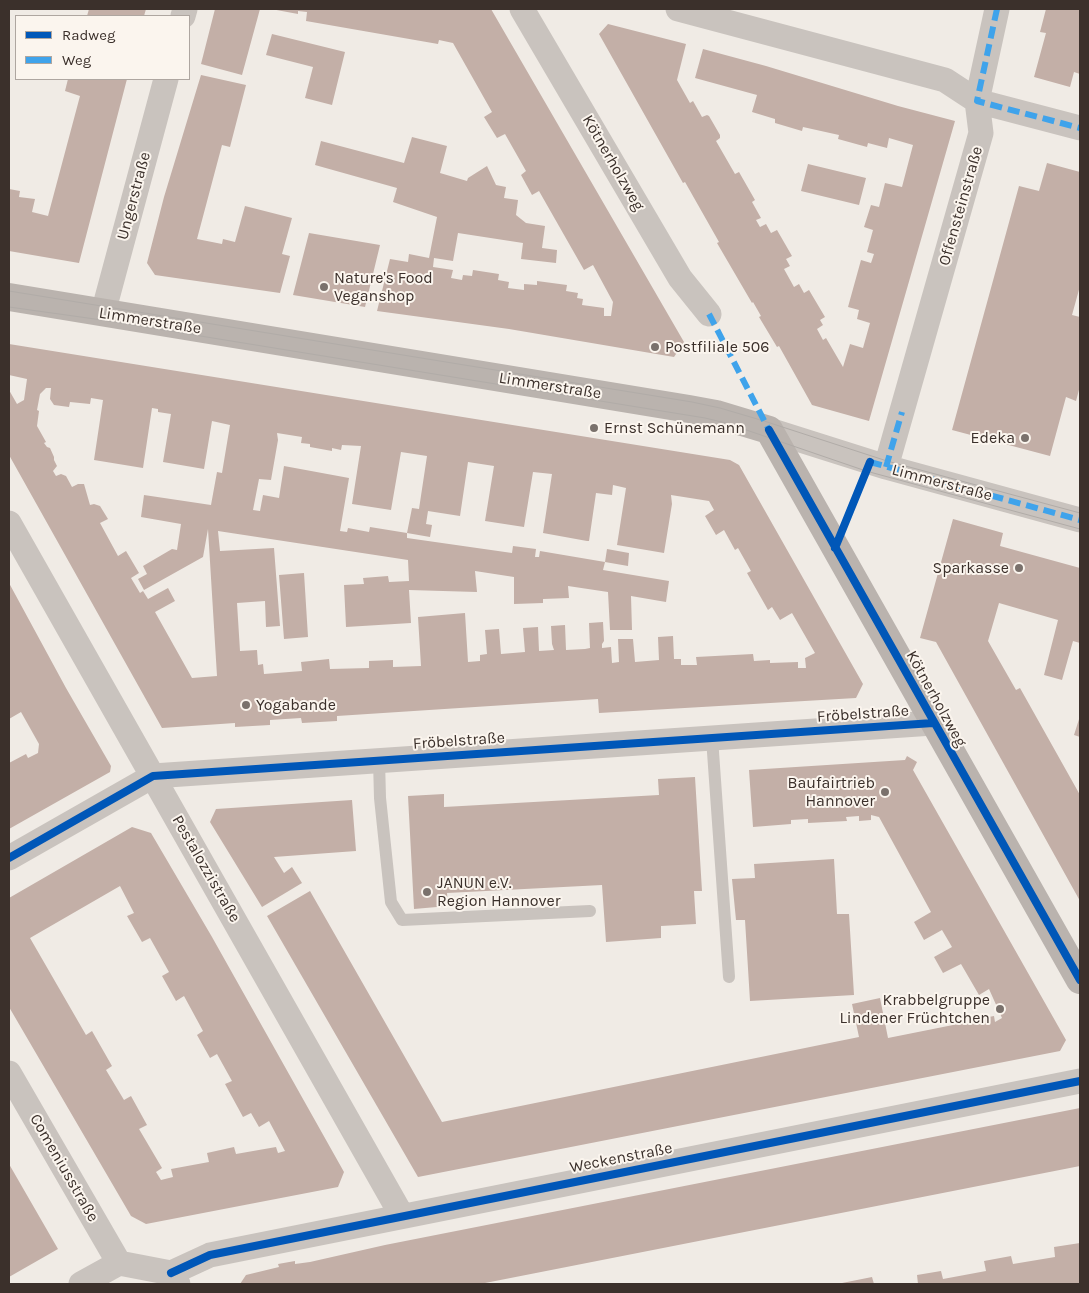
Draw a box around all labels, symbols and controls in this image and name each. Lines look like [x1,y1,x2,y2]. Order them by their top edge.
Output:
legend [15,15,190,80]
text: Radweg [62,26,115,44]
text: Weg [62,51,91,69]
street label: Kötnerholzweg [578,112,648,214]
street label: Offensteinstraße [935,144,987,268]
street label: Ungerstraße [113,150,155,242]
place label: Nature's Food Veganshop [334,268,433,306]
marker: Nature's Food Veganshop [318,281,330,293]
street label: Limmerstraße [98,303,202,339]
place label: Postfiliale 506 [665,337,770,357]
marker: Postfiliale 506 [649,341,661,353]
street label: Limmerstraße [498,368,602,404]
place label: Ernst Schünemann [604,418,745,438]
marker: Ernst Schünemann [588,422,600,434]
place label: Edeka [970,428,1015,448]
marker: Edeka [1019,432,1031,444]
street label: Limmerstraße [890,460,994,506]
place label: Sparkasse [933,558,1009,578]
marker: Sparkasse [1013,562,1025,574]
street label: Kötnerholzweg [902,647,970,751]
place label: Yogabande [256,695,336,715]
marker: Yogabande [240,699,252,711]
street label: Fröbelstraße [816,701,910,727]
street label: Fröbelstraße [412,728,506,754]
place label: Baufairtrieb Hannover [787,773,875,811]
marker: Baufairtrieb Hannover [879,786,891,798]
street label: Pestalozzistraße [168,812,244,926]
place label: JANUN e.V. Region Hannover [437,873,561,911]
marker: JANUN e.V. Region Hannover [421,886,433,898]
place label: Krabbelgruppe Lindener Früchtchen [839,990,990,1028]
marker: Krabbelgruppe Lindener Früchtchen [994,1003,1006,1015]
street label: Comeniusstraße [25,1111,103,1225]
street label: Weckenstraße [568,1139,674,1177]

